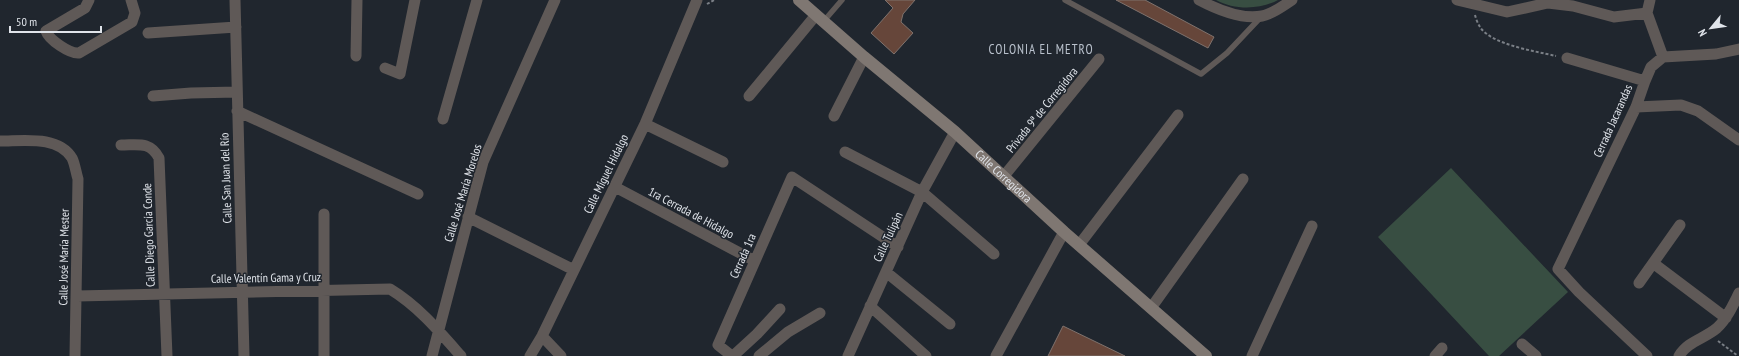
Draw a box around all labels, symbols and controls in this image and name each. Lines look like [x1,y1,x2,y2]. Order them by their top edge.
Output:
scale bar [10,8,101,34]
north arrow [1691,8,1731,48]
text: 50 m [16,14,37,29]
text: N [1695,27,1710,39]
district label: COLONIA EL METRO [988,41,1094,58]
street label: Privada 9ª de Corregidora [1003,64,1081,155]
street label: Cerrada Jacarandas [1590,82,1635,160]
street label: Calle San Juan del Río [216,132,235,224]
street label: Calle Miguel Hidalgo [580,132,631,216]
street label: Calle José María Morelos [440,142,485,244]
street label: Calle Corregidora [972,146,1035,206]
street label: Calle Diego García Conde [139,183,158,287]
street label: 1ra Cerrada de Hidalgo [646,184,737,241]
street label: Calle José María Mester [55,208,72,305]
street label: Calle Tulipán [870,210,906,264]
street label: Cerrada 1ra [726,231,759,281]
street label: Calle Valentín Gama y Cruz [211,269,321,286]

